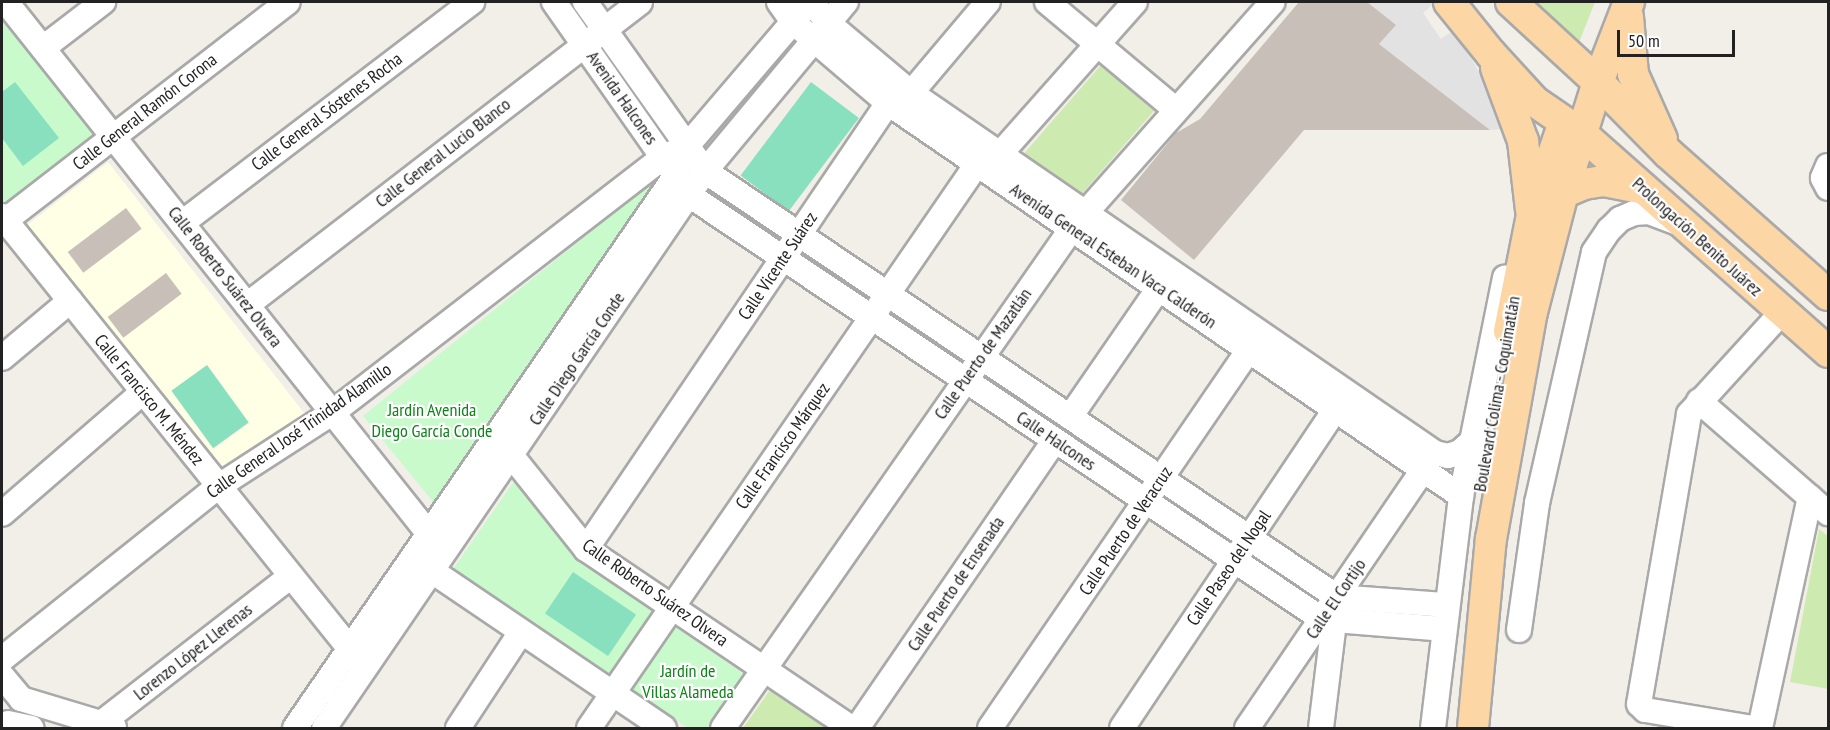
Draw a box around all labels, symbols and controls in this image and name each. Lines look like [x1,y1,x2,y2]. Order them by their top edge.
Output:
scale bar [1620,18,1738,56]
text: 50 m [1628,29,1660,52]
street label: Avenida Halcones [582,47,662,149]
street label: Calle General Sóstenes Rocha [247,48,407,176]
street label: Calle General Ramón Corona [69,49,221,175]
street label: Calle General Lucio Blanco [371,94,515,212]
street label: Prolongación Benito Juárez [1628,173,1766,301]
street label: Avenida General Esteban Vaca Calderón [1005,179,1221,333]
street label: Calle Roberto Suárez Olvera [163,202,287,352]
street label: Calle Vicente Suárez [734,208,822,324]
street label: Calle Puerto de Mazatlán [930,284,1036,424]
street label: Calle Diego García Conde [524,288,630,430]
street label: Boulevard Colima - Coquimatlán [1469,294,1525,494]
street label: Calle Francisco M. Méndez [89,330,209,470]
street label: Calle General José Trinidad Alamillo [202,359,396,503]
street label: Calle Francisco Márquez [731,379,835,513]
park label: Jardín Avenida Diego García Conde [372,400,492,442]
street label: Calle Halcones [1012,407,1100,475]
street label: Calle Puerto de Veracruz [1075,462,1177,600]
street label: Calle Paseo del Nogal [1182,506,1276,630]
street label: Calle Puerto de Ensenada [903,513,1009,655]
street label: Calle Roberto Suárez Olvera [578,534,732,652]
street label: Calle El Cortijo [1301,555,1371,643]
street label: Lorenzo López Llerenas [129,599,257,705]
park label: Jardín de Villas Alameda [642,661,734,704]

